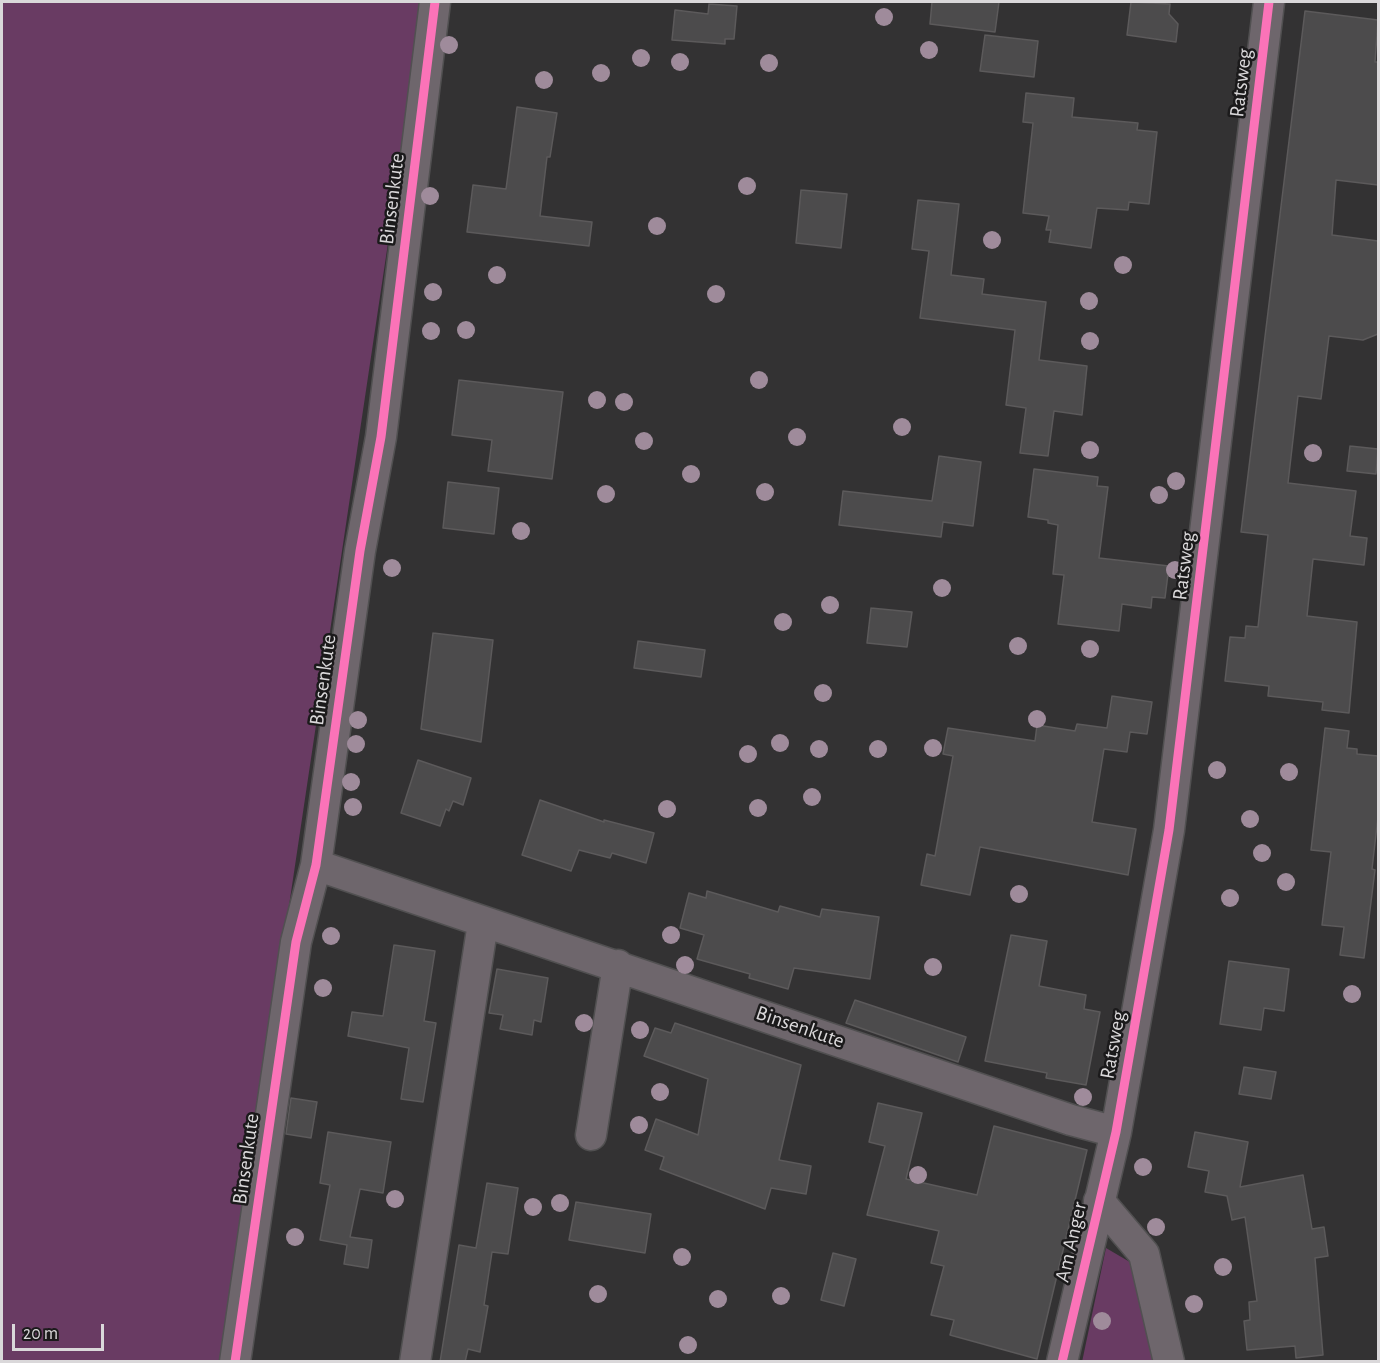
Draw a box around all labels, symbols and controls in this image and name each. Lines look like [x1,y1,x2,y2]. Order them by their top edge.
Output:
street label: Ratsweg [1224,47,1258,119]
street label: Binsenkute [374,152,410,246]
street label: Ratsweg [1167,530,1201,602]
street label: Binsenkute [304,633,342,727]
street label: Binsenkute [752,1000,848,1054]
street label: Ratsweg [1095,1009,1131,1081]
street label: Binsenkute [227,1112,265,1206]
street label: Am Anger [1050,1199,1092,1285]
scale bar [15,1312,106,1350]
text: 20 m [23,1325,58,1343]

